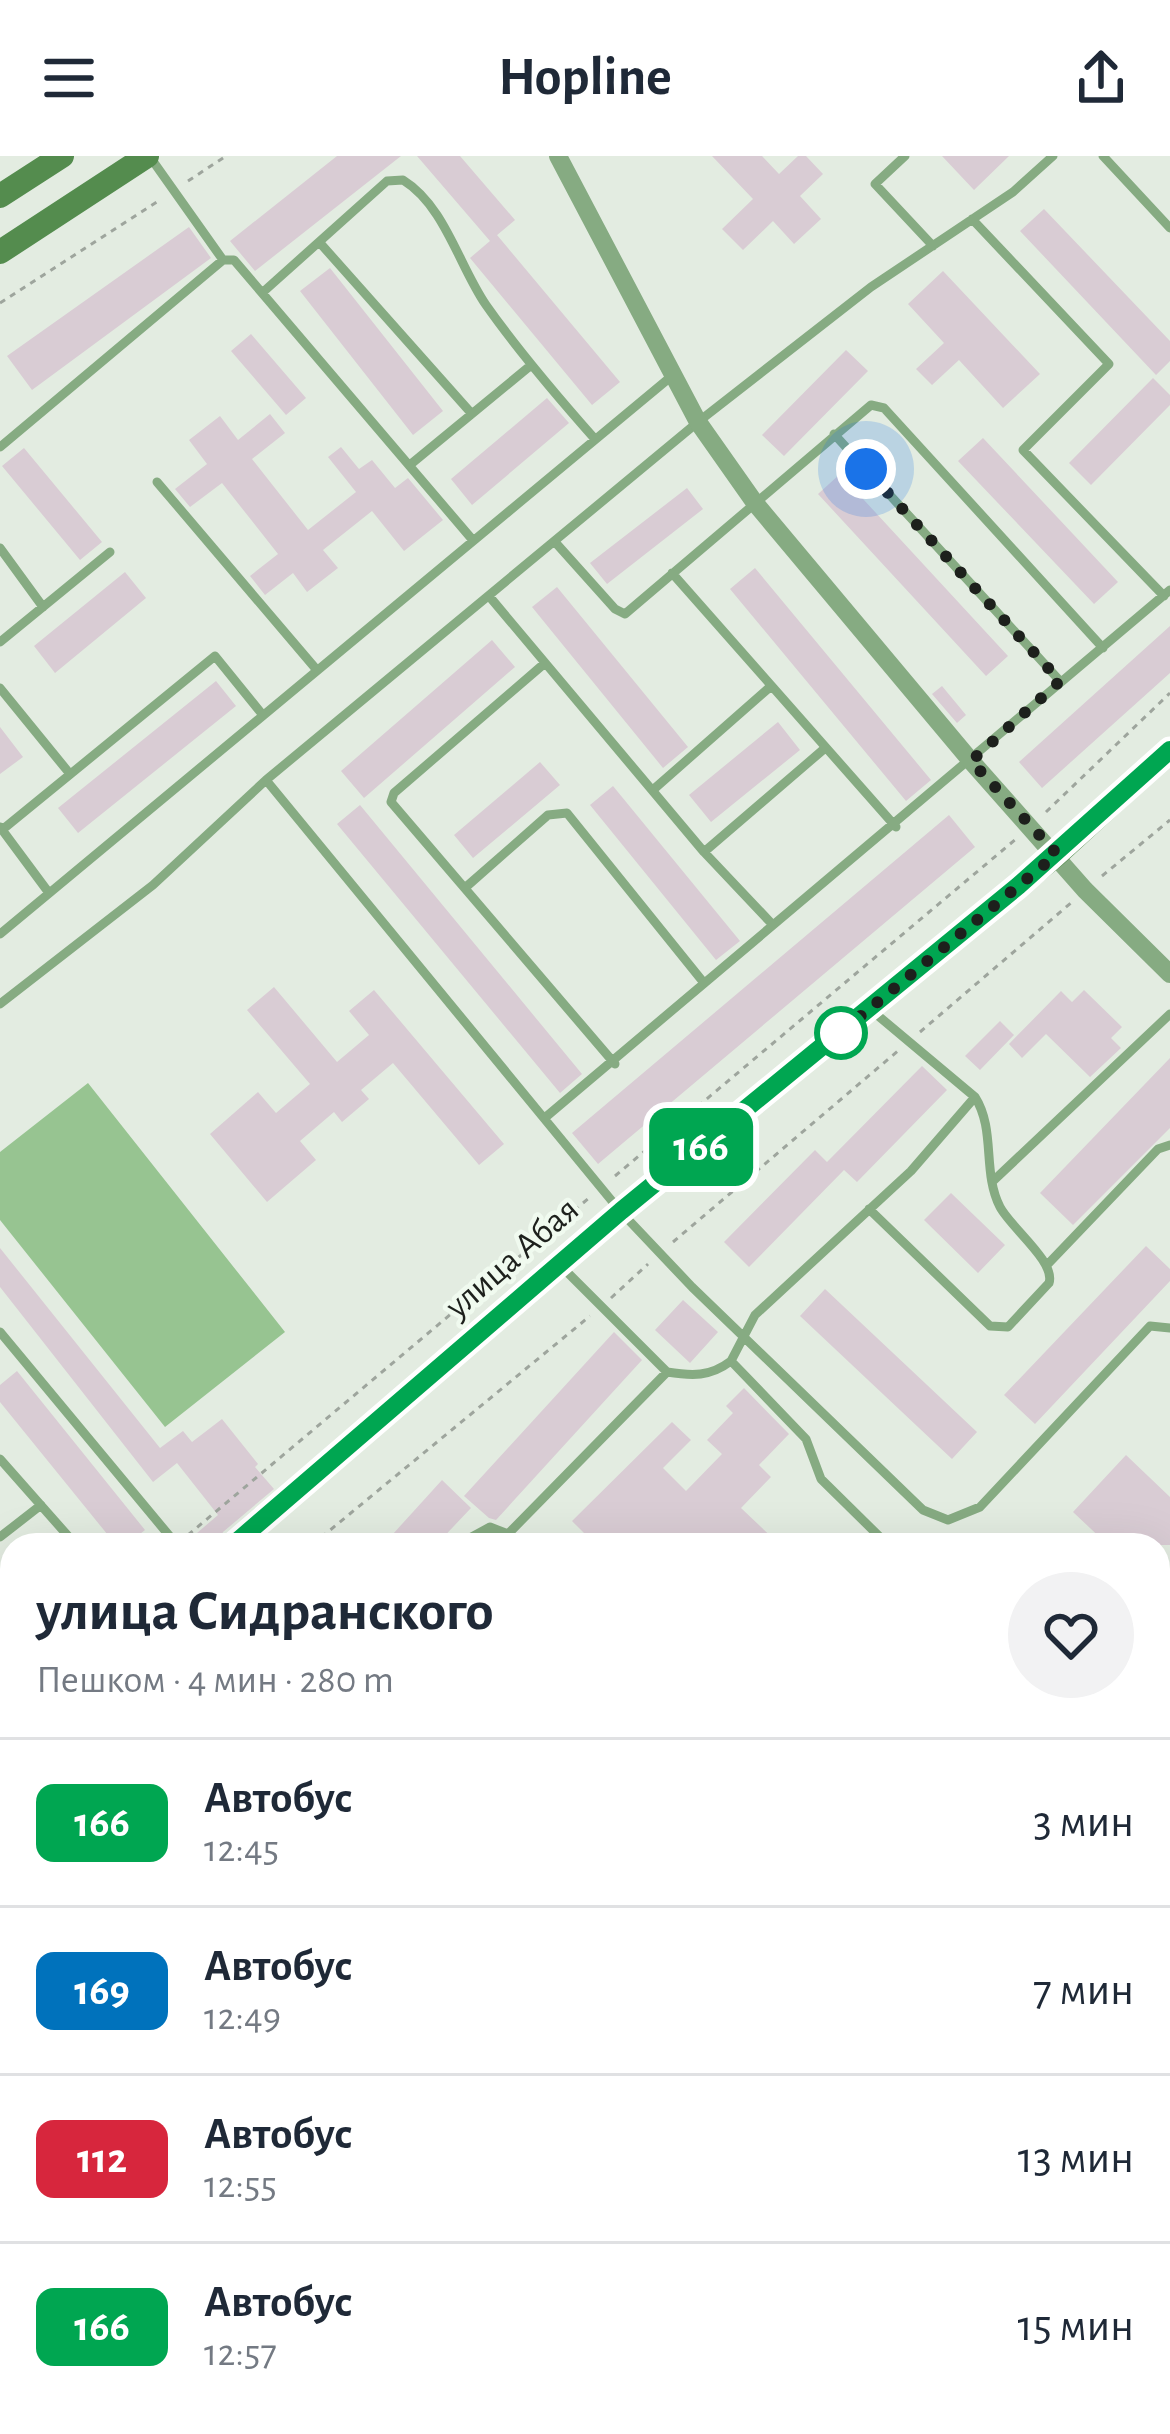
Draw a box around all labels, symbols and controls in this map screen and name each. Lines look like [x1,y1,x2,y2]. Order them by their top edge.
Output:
icon: menu [36,45,102,111]
icon: share [1068,45,1134,111]
text: Hopline [498,51,672,105]
your location [836,439,896,499]
unlabelled marker [816,1008,866,1058]
line badge: 166 [632,1108,770,1186]
text: 166 [673,1126,729,1168]
street label: улица Абая [438,1191,585,1326]
button: heart [1008,1572,1134,1698]
text: улица Сидранского [36,1583,494,1640]
text: Пешком · 4 мин · 280 m [36,1661,394,1700]
text: Автобус [204,1776,353,1821]
text: 3 мин [1033,1800,1134,1845]
text: 166 [74,1802,130,1844]
text: 12:45 [204,1830,279,1869]
text: Автобус [204,1944,353,1989]
text: 7 мин [1033,1968,1134,2013]
text: 169 [74,1970,130,2012]
text: 12:49 [204,1998,281,2037]
text: Автобус [204,2112,353,2157]
text: 13 мин [1018,2136,1134,2181]
text: 112 [77,2138,127,2180]
text: 12:55 [204,2166,277,2205]
text: Автобус [204,2280,353,2325]
text: 15 мин [1018,2304,1134,2349]
text: 166 [74,2306,130,2348]
text: 12:57 [204,2334,277,2373]

